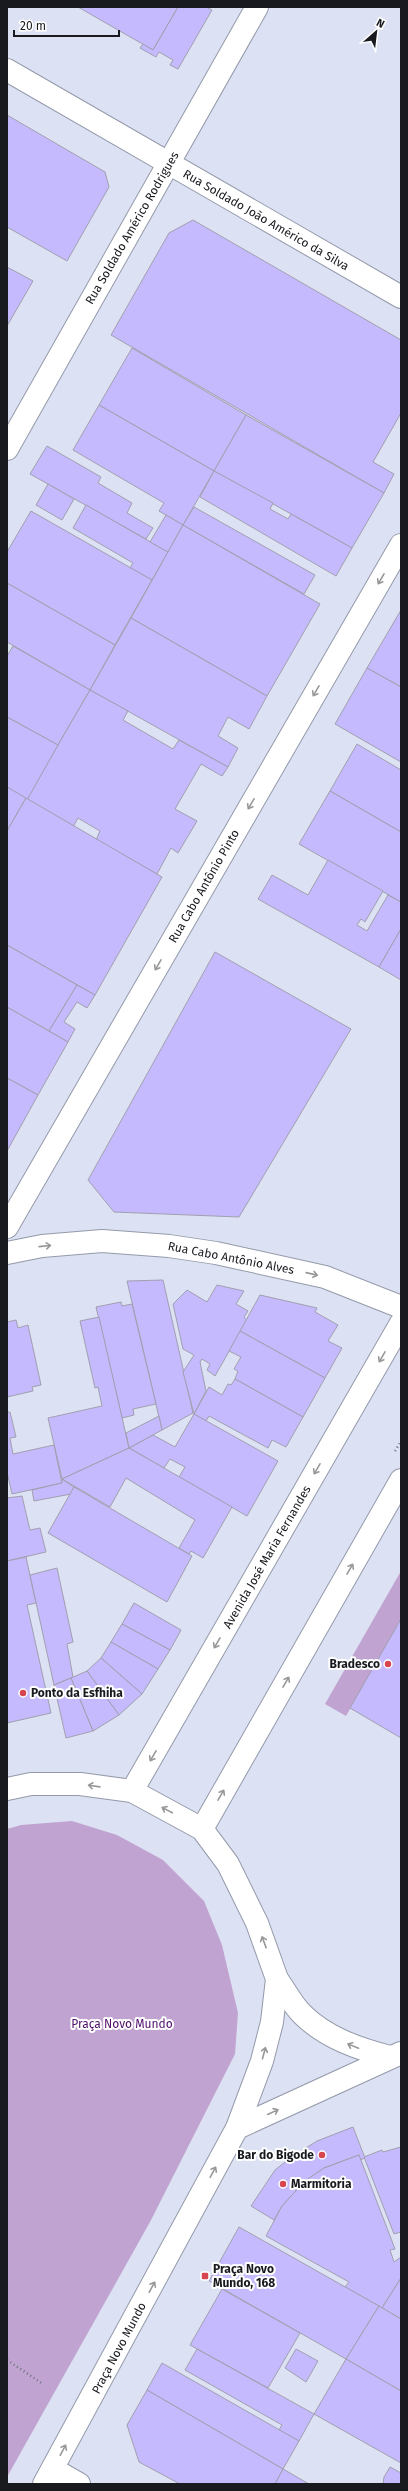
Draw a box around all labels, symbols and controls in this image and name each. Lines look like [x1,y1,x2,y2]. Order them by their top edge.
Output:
scale bar [14,12,119,38]
north arrow [356,12,396,52]
text: N [374,16,387,31]
text: 20 m [20,19,46,33]
street label: Rua Soldado Américo Rodrigues [82,149,182,307]
street label: Rua Soldado João Américo da Silva [181,167,351,273]
one-way arrow [377,573,385,585]
one-way arrow [312,685,320,697]
one-way arrow [247,798,255,810]
street label: Rua Cabo Antônio Pinto [166,827,242,945]
one-way arrow [154,959,162,971]
street label: Rua Cabo Antônio Alves [167,1239,296,1277]
one-way arrow [38,1242,51,1250]
one-way arrow [305,1271,318,1279]
one-way arrow [377,1350,385,1362]
one-way arrow [313,1463,321,1475]
street label: Avenida José Maria Fernandes [220,1483,314,1631]
one-way arrow [347,1563,355,1575]
one-way arrow [213,1637,221,1649]
place label: Bradesco [329,1657,380,1671]
marker: Bradesco [383,1659,393,1669]
one-way arrow [282,1676,290,1688]
place label: Ponto da Esfhiha [31,1686,123,1700]
marker: Ponto da Esfhiha [18,1688,28,1698]
one-way arrow [148,1750,156,1762]
one-way arrow [88,1782,101,1790]
one-way arrow [217,1789,225,1801]
one-way arrow [161,1806,173,1814]
one-way arrow [260,1935,267,1948]
park label: Praça Novo Mundo [71,2017,173,2031]
one-way arrow [347,2042,359,2049]
one-way arrow [260,2047,268,2060]
one-way arrow [266,2107,278,2115]
place label: Bar do Bigode [237,2148,314,2162]
marker: Bar do Bigode [317,2150,327,2160]
one-way arrow [210,2166,218,2178]
place label: Marmitoria [291,2177,352,2191]
marker: Marmitoria [278,2179,288,2189]
place label: Praça Novo Mundo, 168 [213,2262,275,2290]
marker: Praça Novo Mundo, 168 [200,2271,210,2281]
one-way arrow [148,2281,156,2293]
street label: Praça Novo Mundo [89,2300,149,2396]
one-way arrow [60,2444,67,2456]

